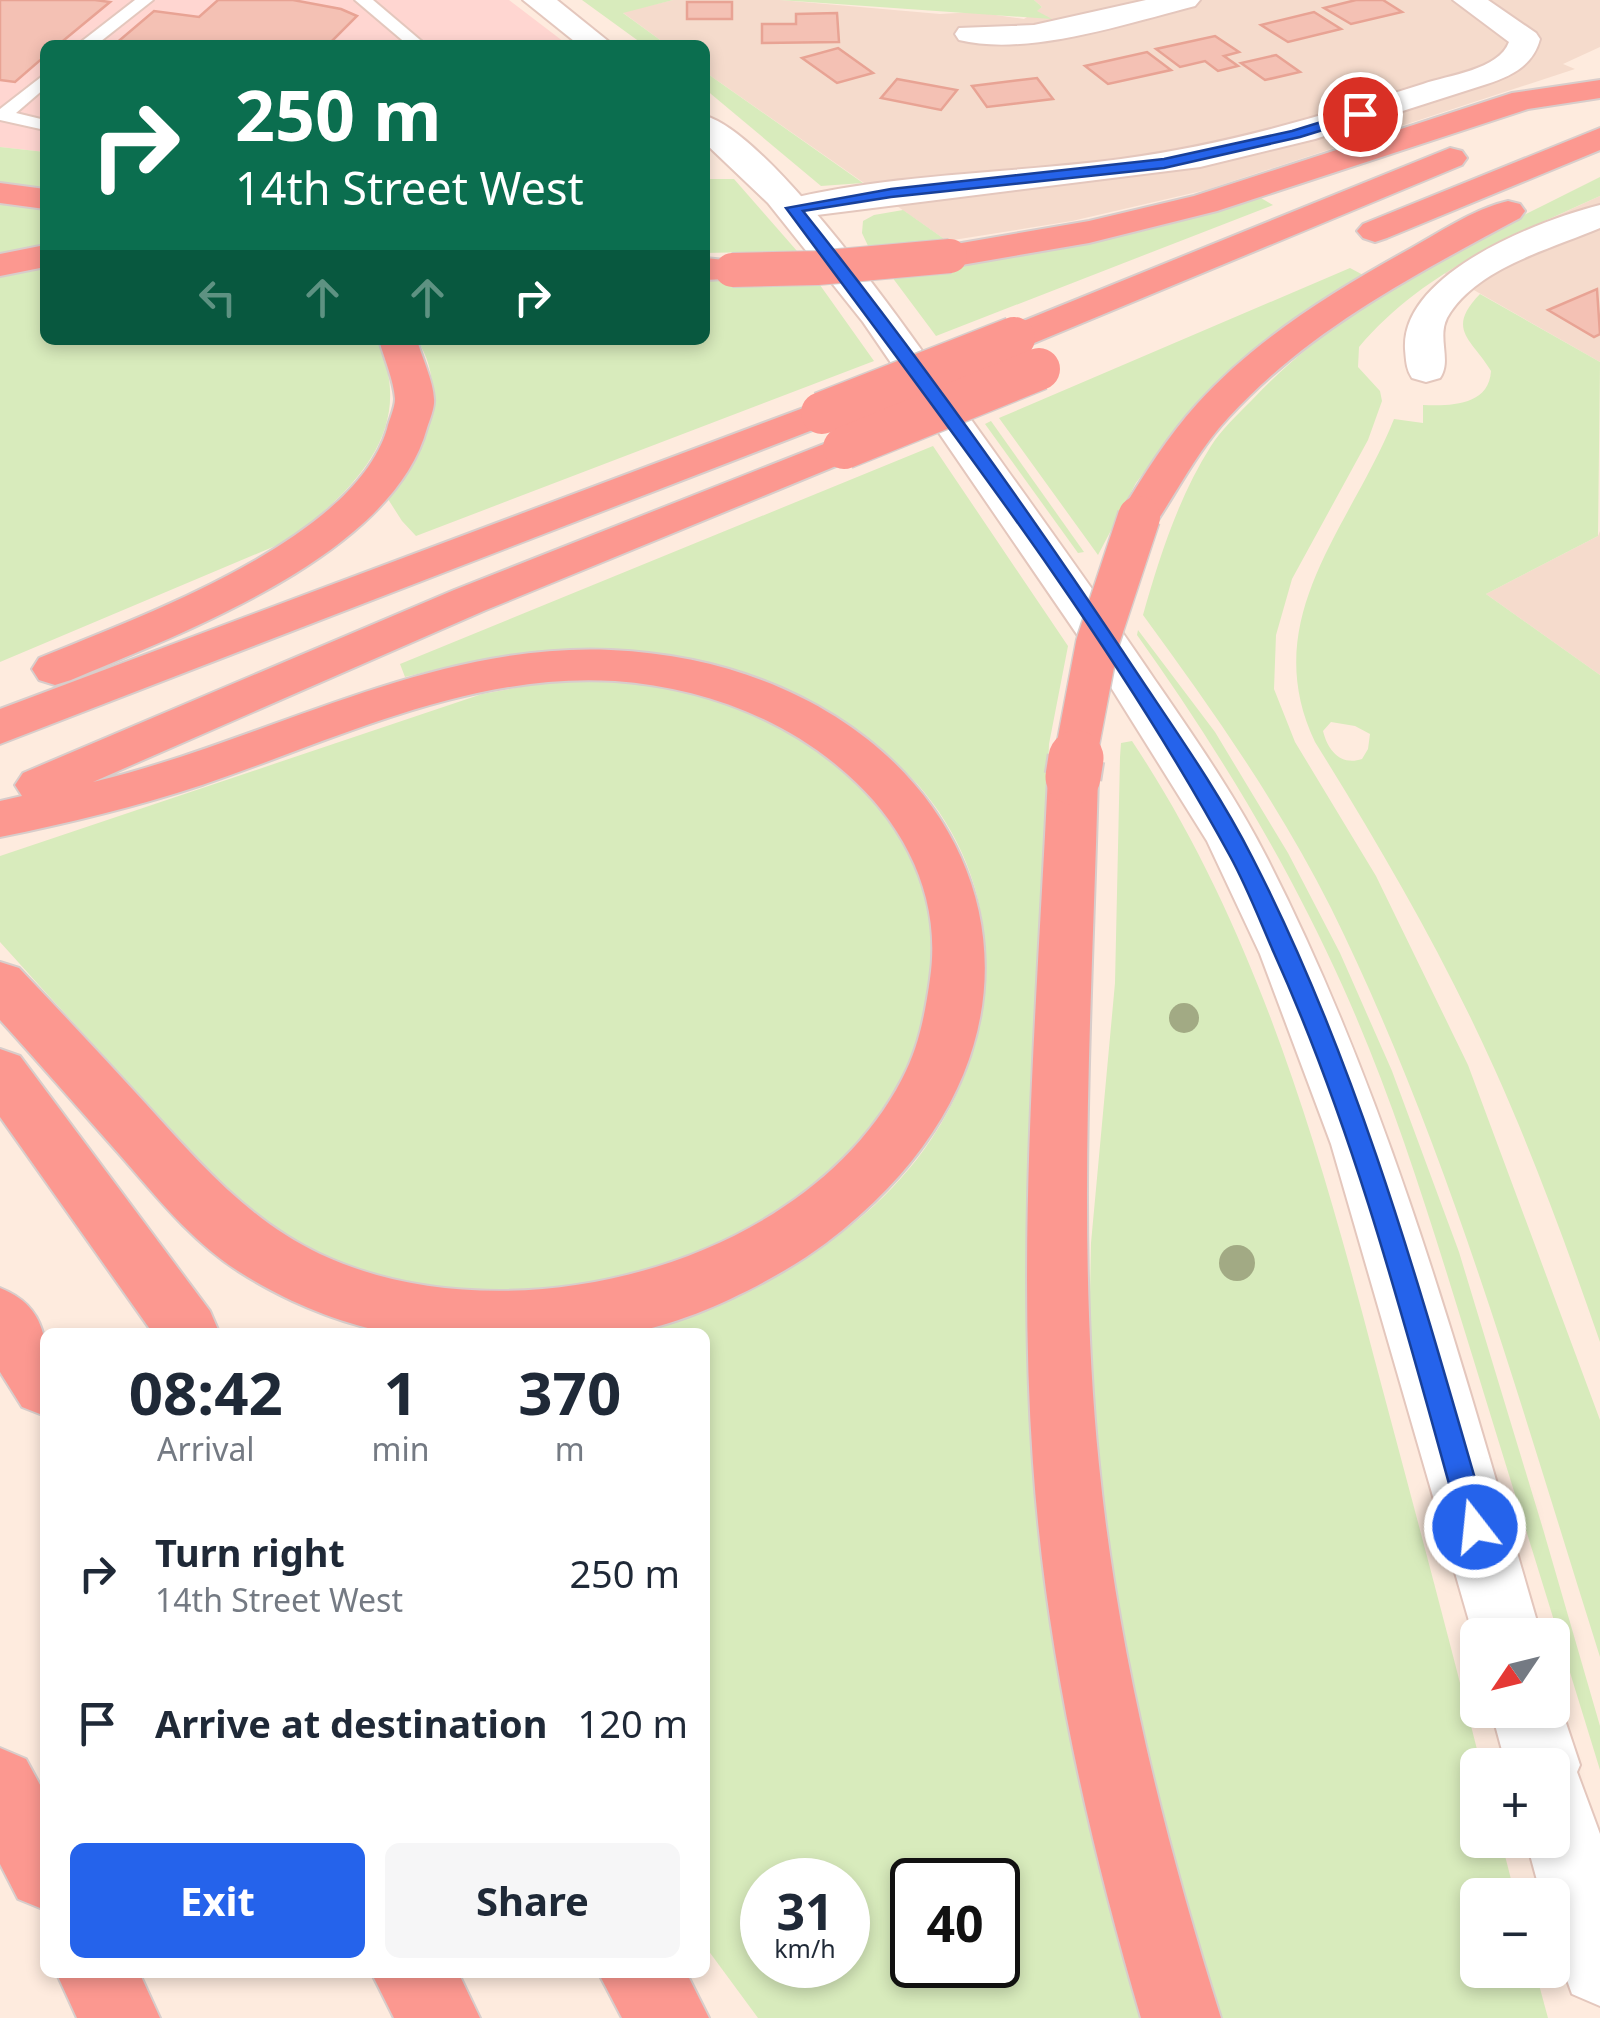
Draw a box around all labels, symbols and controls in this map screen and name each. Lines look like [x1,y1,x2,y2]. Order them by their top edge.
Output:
text: 250 m [235,66,442,162]
pin [1318,72,1403,157]
icon: right [70,80,200,210]
icon: arrive [1333,87,1388,142]
text: 14th Street West [235,157,584,218]
icon: left [190,270,245,325]
icon: ahead [295,270,350,325]
icon: ahead [400,270,455,325]
icon: right [505,270,560,325]
text: 08:42 [129,1351,283,1433]
text: 1 [383,1351,418,1433]
text: 370 [518,1351,621,1433]
text: Arrival [157,1427,255,1470]
text: min [372,1427,430,1470]
text: m [555,1427,585,1470]
position arrow [1423,1475,1527,1579]
text: Turn right [155,1526,345,1578]
icon: right [70,1546,125,1601]
text: 250 m [569,1547,680,1599]
text: 14th Street West [155,1578,403,1621]
north arrow [1460,1618,1570,1728]
map controls [1460,1618,1570,1988]
icon: arrive [70,1696,125,1751]
text: Arrive at destination [155,1697,547,1749]
text: 120 m [577,1697,688,1749]
button: + [1460,1748,1570,1858]
button: Exit [70,1843,365,1958]
button: Share [385,1843,680,1958]
speed limit sign: 40 [890,1858,1020,1988]
text: 31 [776,1877,834,1945]
button: − [1460,1878,1570,1988]
text: km/h [774,1931,836,1965]

